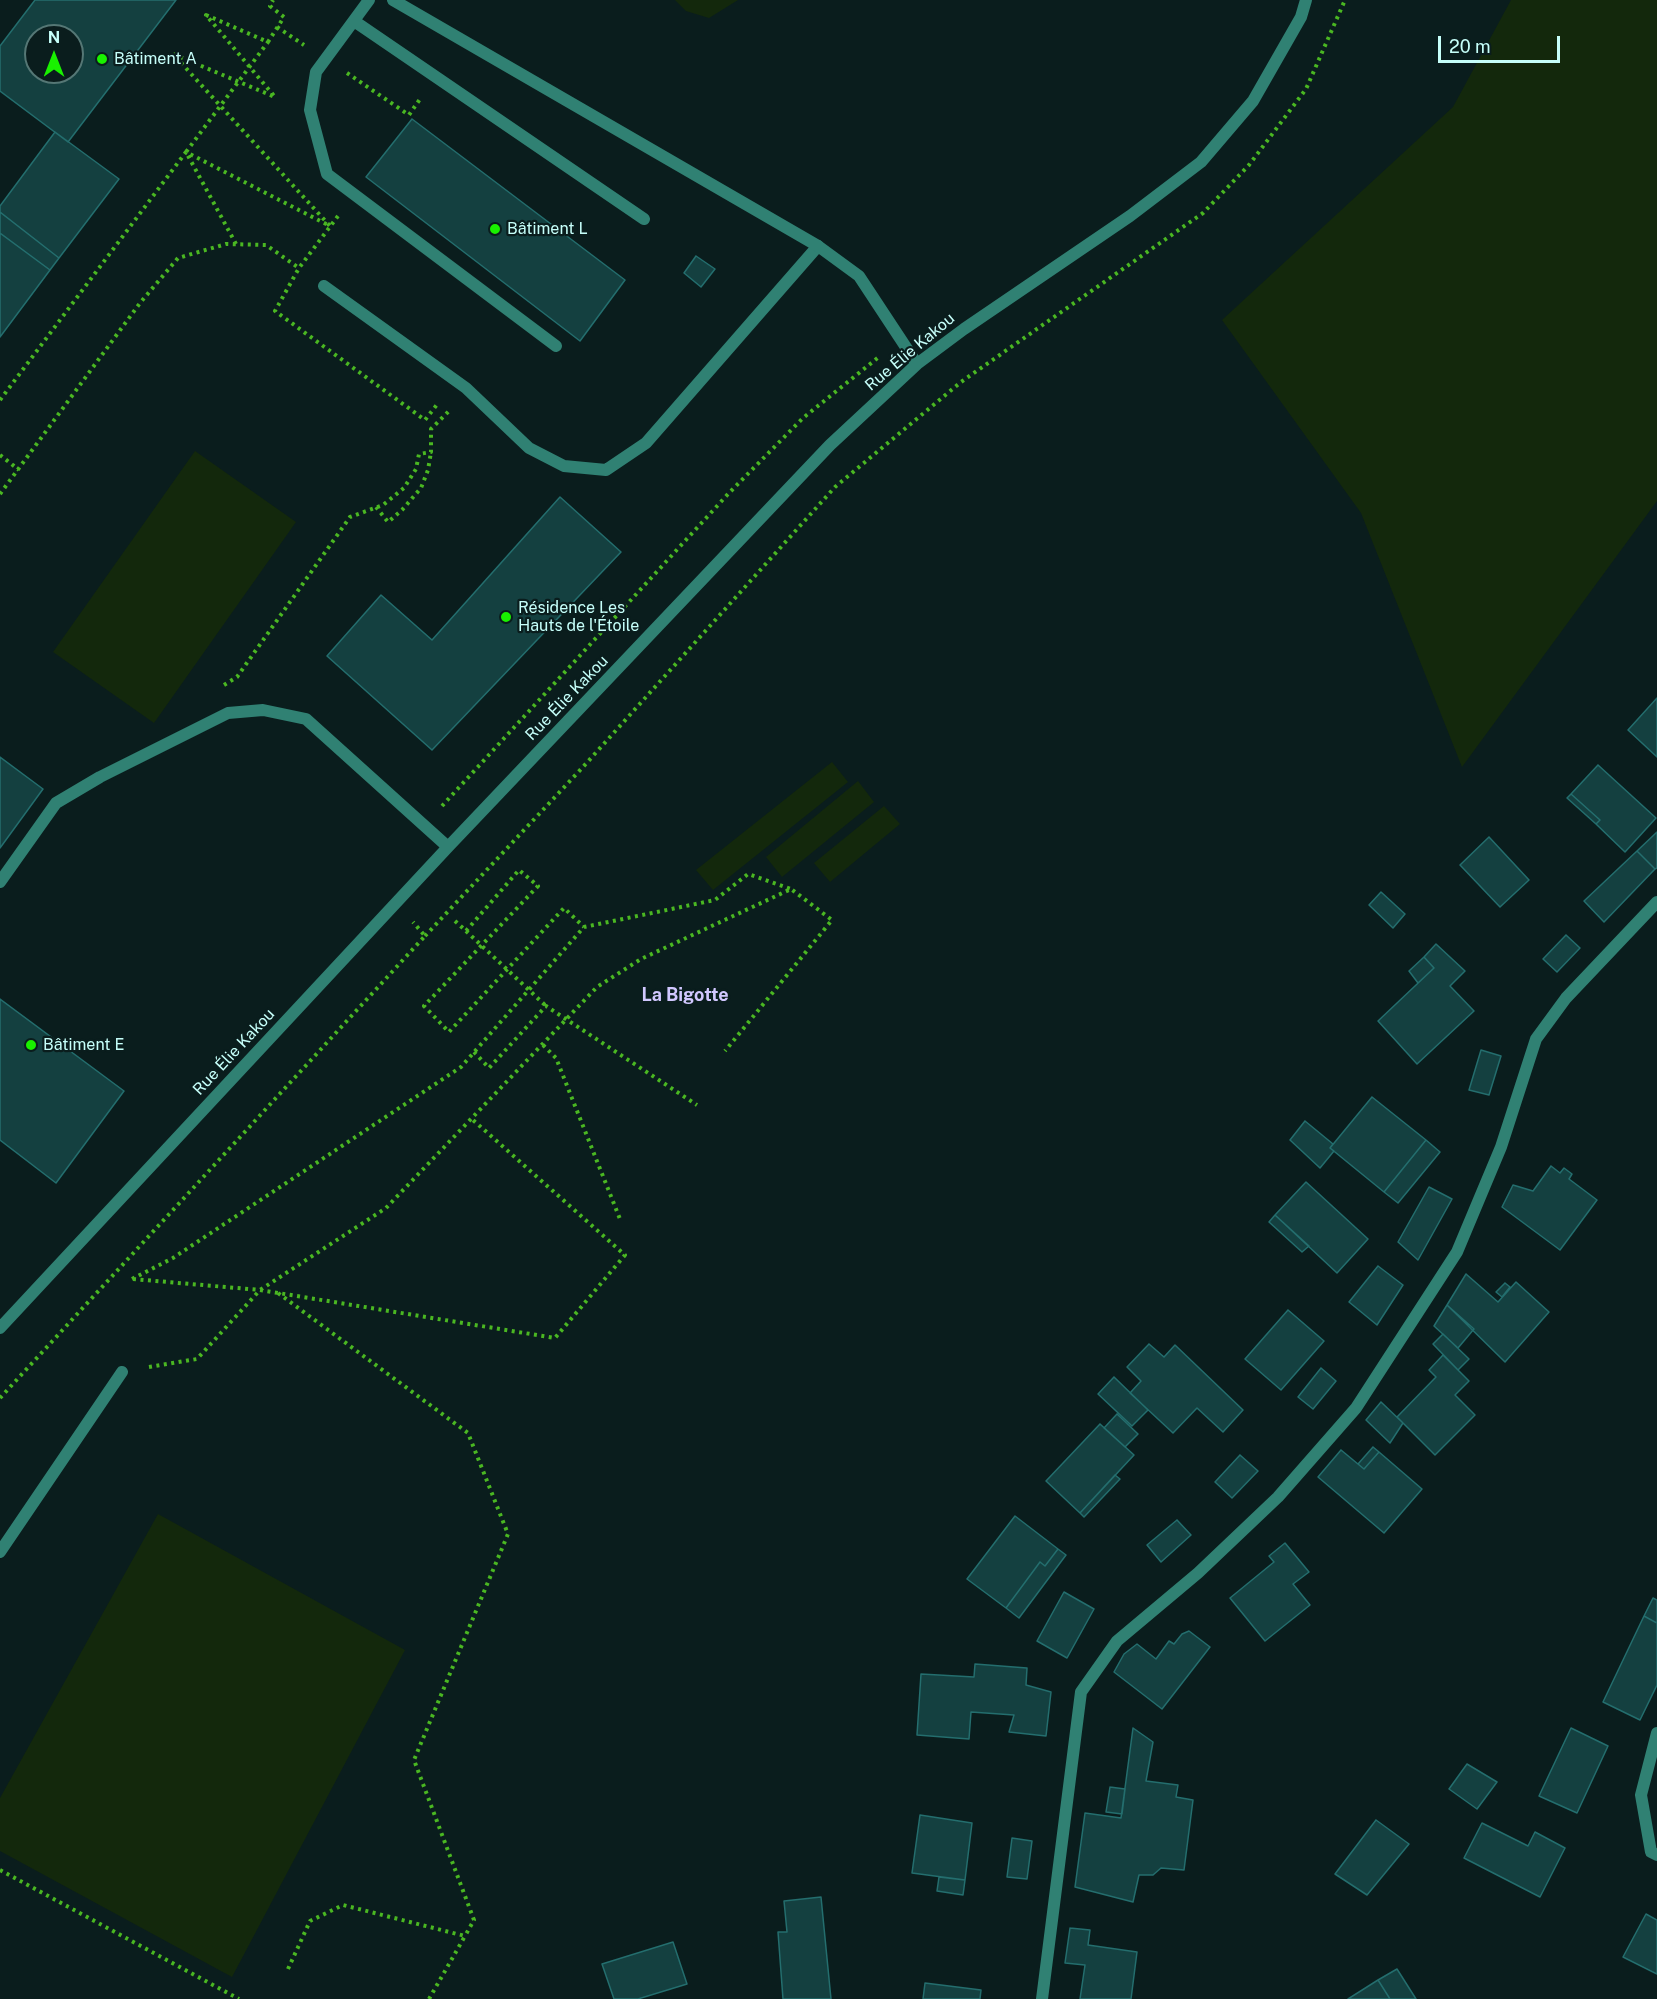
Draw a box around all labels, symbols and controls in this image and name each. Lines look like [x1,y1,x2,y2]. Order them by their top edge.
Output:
north arrow [24,24,84,84]
scale bar [1441,24,1562,62]
text: N [48,28,60,47]
text: 20 m [1449,36,1491,57]
place label: Bâtiment A [114,49,197,69]
marker: Bâtiment A [95,52,109,66]
place label: Bâtiment L [507,219,588,239]
marker: Bâtiment L [488,222,502,236]
street label: Rue Élie Kakou [861,309,959,395]
place label: Résidence Les Hauts de l'Étoile [518,598,639,636]
marker: Résidence Les Hauts de l'Étoile [499,610,513,624]
street label: Rue Élie Kakou [522,651,612,745]
district label: La Bigotte [641,984,729,1006]
street label: Rue Élie Kakou [189,1005,279,1099]
place label: Bâtiment E [43,1035,124,1055]
marker: Bâtiment E [24,1038,38,1052]

